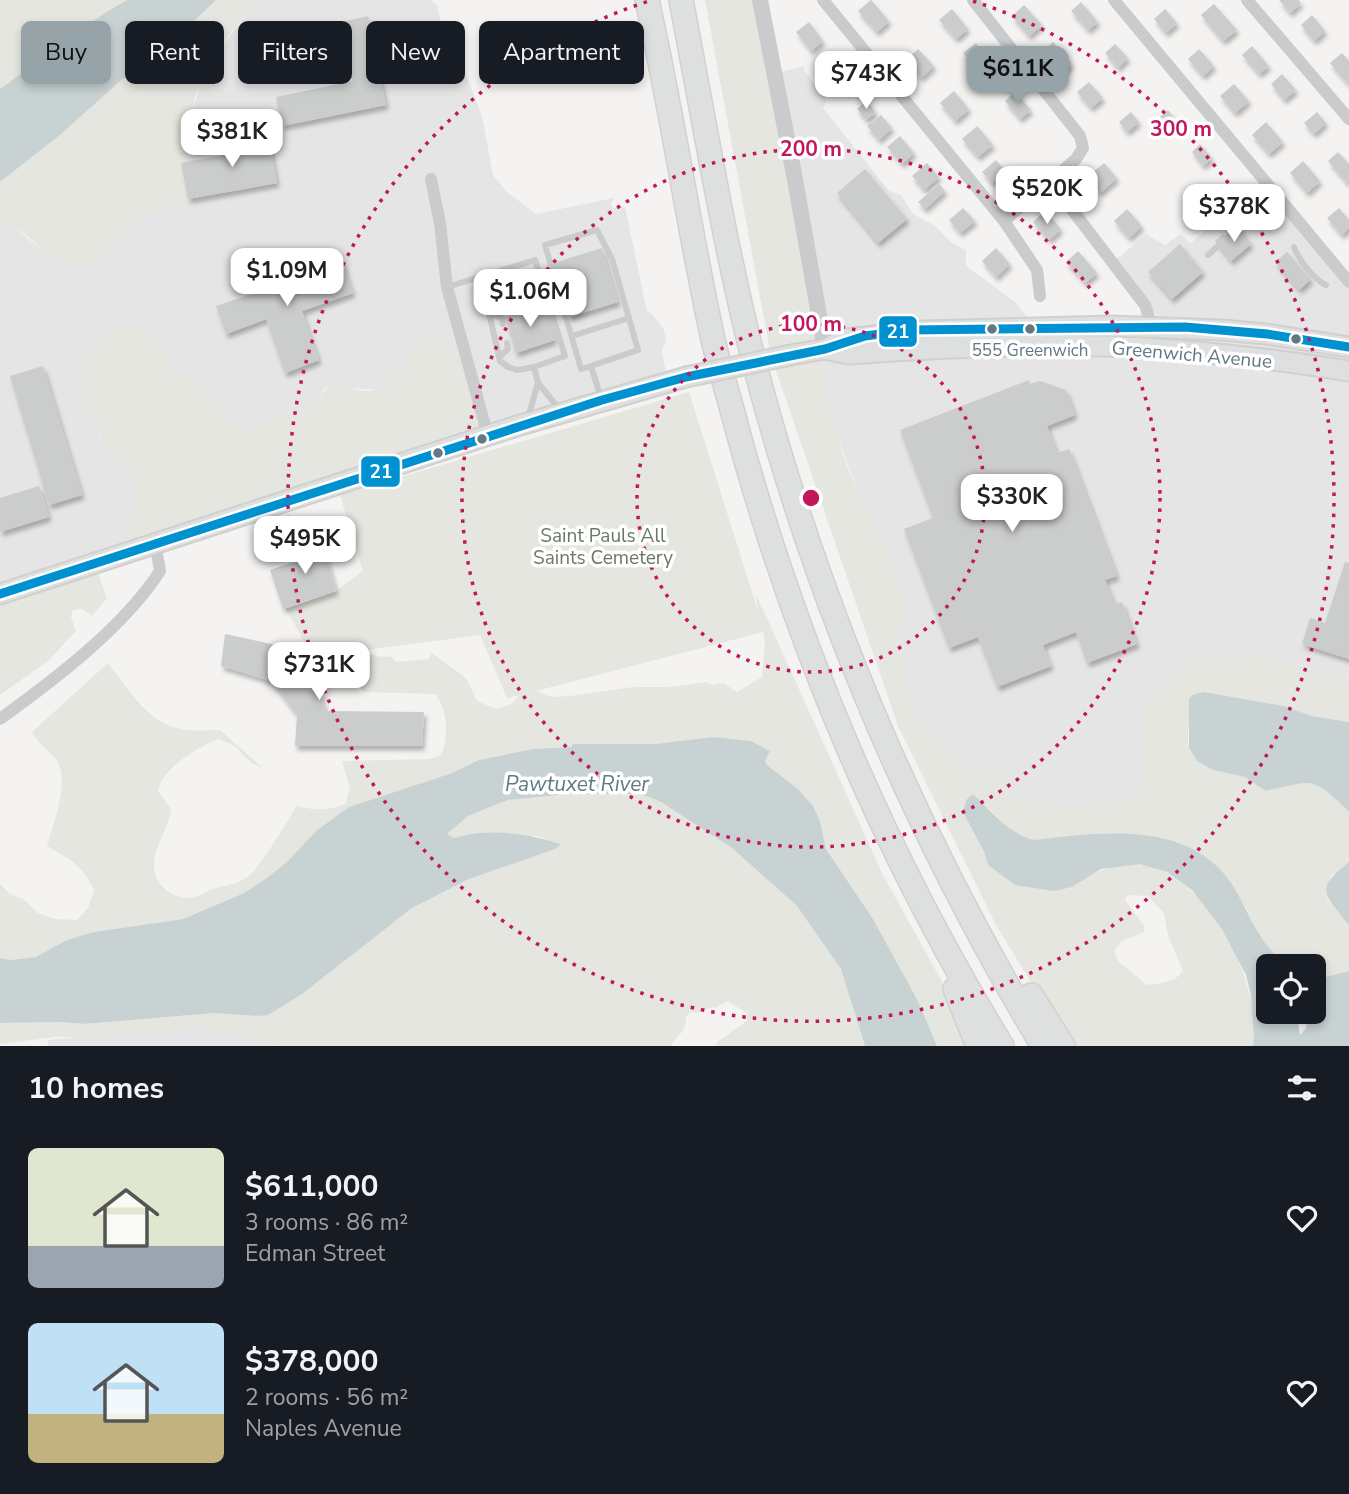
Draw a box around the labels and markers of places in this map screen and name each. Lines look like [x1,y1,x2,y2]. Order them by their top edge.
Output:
pin: $611K [969,46,1067,106]
pin: $743K [817,52,915,111]
pin: $381K [183,110,281,169]
pin: $520K [998,166,1096,226]
pin: $378K [1185,184,1283,244]
pin: $1.09M [230,248,344,308]
pin: $1.06M [473,270,587,329]
unlabelled marker [985,322,999,336]
marker: 555 Greenwich [1023,322,1037,336]
unlabelled marker [1289,332,1303,346]
place label: 555 Greenwich [972,339,1088,362]
unlabelled marker [475,432,489,446]
unlabelled marker [431,446,445,460]
pin: $330K [963,475,1061,534]
centre of rings [799,486,823,510]
pin: $495K [256,516,354,576]
pin: $731K [270,642,368,702]

